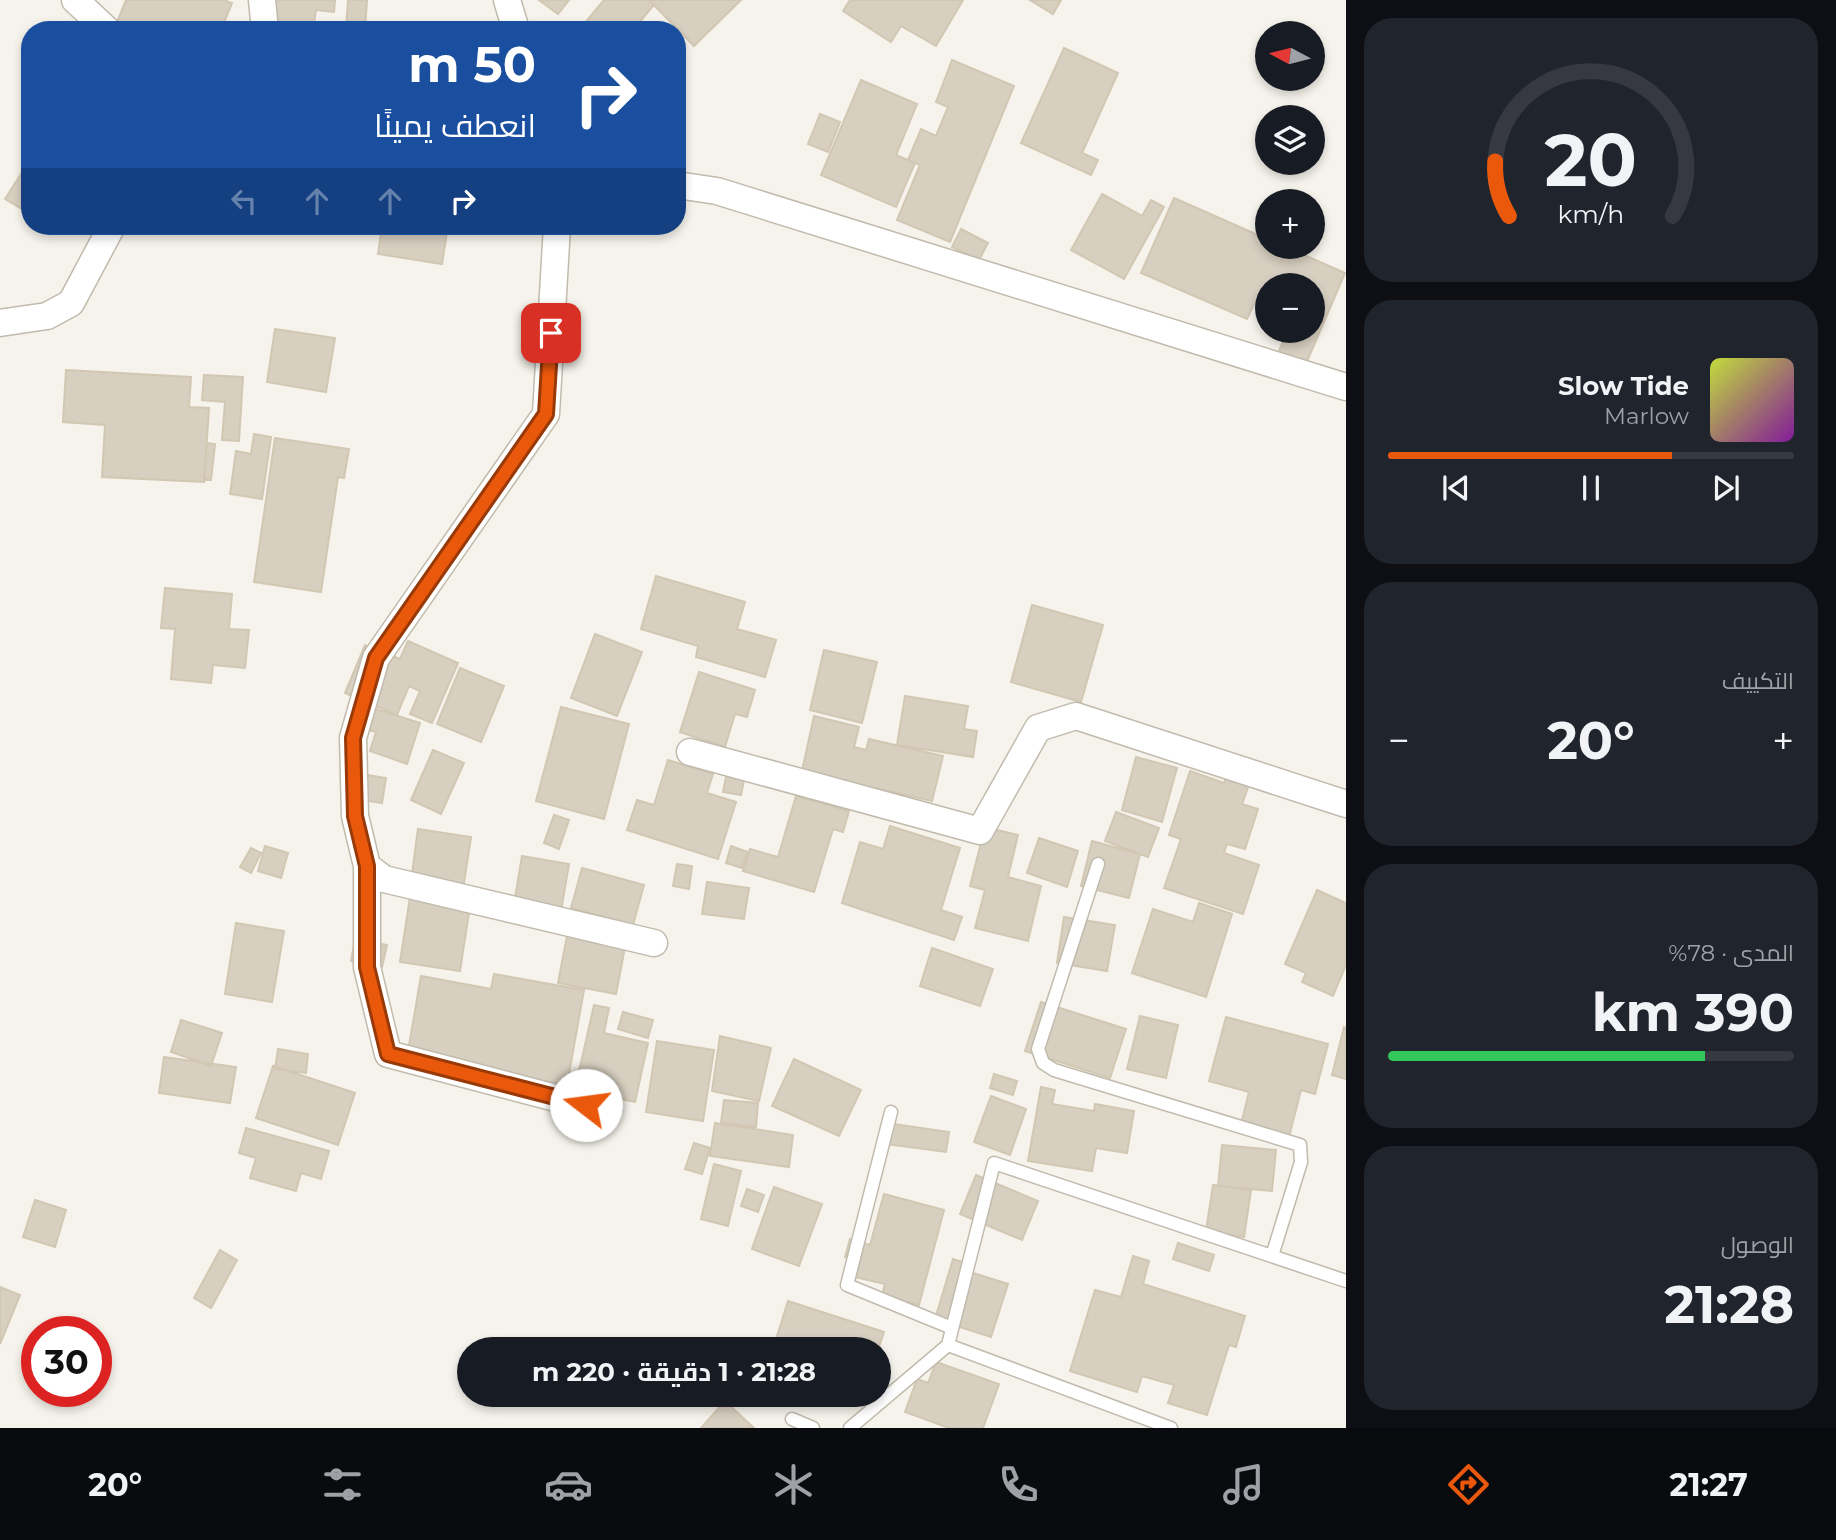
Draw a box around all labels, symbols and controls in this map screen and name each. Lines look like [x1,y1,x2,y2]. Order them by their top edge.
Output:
north arrow [1255,21,1325,91]
map controls [1255,21,1325,343]
text: 50 m [408,35,536,94]
icon: right [560,49,651,140]
button: layers [1255,105,1325,175]
text: انعطف يمينًا [374,106,536,145]
text: 20 [1545,116,1637,204]
icon: left [225,182,263,220]
icon: ahead [298,182,336,220]
icon: ahead [371,182,409,220]
icon: right [444,182,482,220]
button: + [1255,189,1325,259]
text: km/h [1558,199,1624,229]
button: − [1255,273,1325,343]
pin [521,303,581,363]
icon: arrive [532,314,570,352]
text: Slow Tide [1558,370,1689,402]
text: Marlow [1604,402,1689,430]
icon: previous [1437,469,1475,507]
icon: pause [1572,469,1610,507]
icon: next [1707,469,1745,507]
text: التكييف [1722,667,1794,695]
text: 20° [1547,709,1635,772]
text: − [1388,717,1410,764]
text: + [1772,717,1794,764]
text: المدى · 78% [1668,939,1794,967]
text: 390 km [1592,981,1794,1044]
position arrow [549,1068,623,1142]
text: الوصول [1721,1231,1794,1259]
text: 21:28 [1664,1273,1794,1336]
speed limit sign: 30 [21,1316,112,1407]
text: 21:28 · 1 دقيقة · 220 m [532,1356,816,1388]
icon: filters [318,1460,367,1509]
icon: car [544,1460,593,1509]
icon: climate [769,1460,818,1509]
icon: phone [994,1460,1043,1509]
icon: music [1219,1460,1268,1509]
icon: directions [1444,1460,1493,1509]
text: 20° [88,1465,142,1504]
text: 21:27 [1669,1465,1748,1504]

